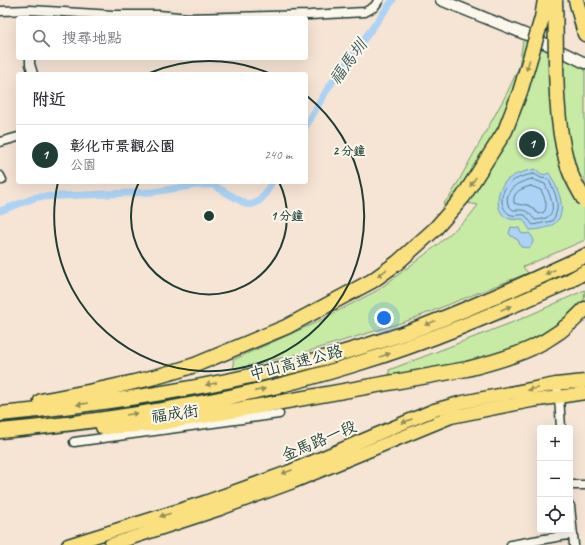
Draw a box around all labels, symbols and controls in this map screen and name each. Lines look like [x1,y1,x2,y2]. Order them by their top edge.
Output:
search box [16,16,308,60]
icon: search [30,27,52,49]
text: 搜尋地點 [62,29,122,48]
water label: 福馬圳 [325,34,373,89]
one-way arrow [525,59,531,71]
text: 附近 [32,89,66,110]
pin: 1 [519,129,545,159]
text: 彰化市景觀公園 [70,137,175,156]
text: 2 分鐘 [333,143,365,159]
text: 1 [42,147,48,163]
text: 240 m [264,147,292,163]
text: 公園 [70,157,96,173]
one-way arrow [470,176,477,188]
text: 1 分鐘 [271,208,303,224]
centre of rings [202,209,216,223]
one-way arrow [377,269,388,278]
one-way arrow [544,269,555,275]
one-way arrow [501,305,512,311]
your location [374,308,394,328]
one-way arrow [423,320,435,326]
street label: 中山高速公路 [247,341,345,385]
one-way arrow [379,351,391,357]
one-way arrow [204,381,217,387]
one-way arrow [527,386,539,392]
one-way arrow [254,387,266,393]
one-way arrow [76,401,88,407]
street label: 福成街 [150,401,200,427]
one-way arrow [126,411,138,417]
street label: 金馬路一段 [278,416,360,466]
one-way arrow [401,419,413,425]
map controls [537,425,573,533]
button: + [537,425,573,461]
button: − [537,461,573,497]
one-way arrow [281,469,293,475]
button: locate [537,497,573,533]
one-way arrow [158,512,170,518]

